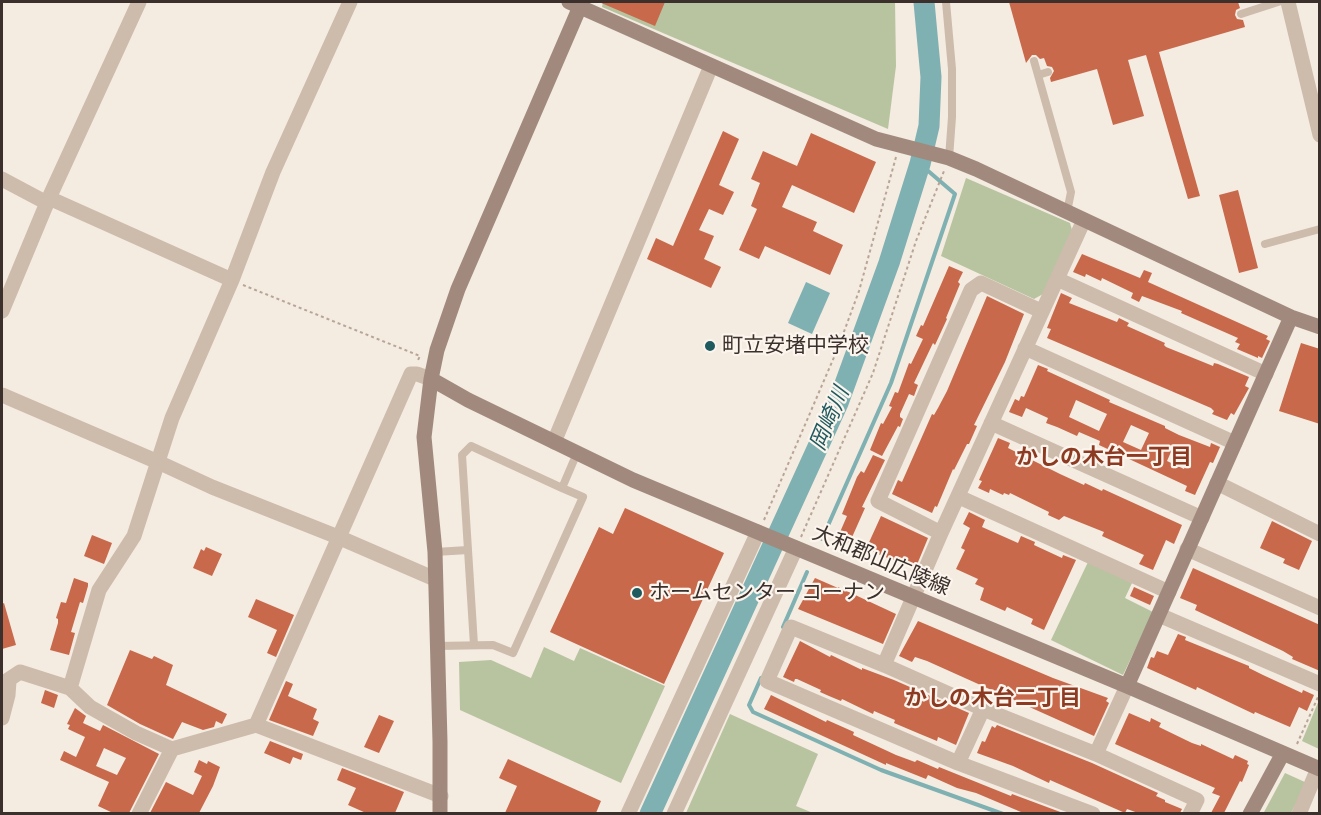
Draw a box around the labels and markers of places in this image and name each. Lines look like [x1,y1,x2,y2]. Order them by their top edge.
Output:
place label: 町立安堵中学校 [722,333,869,359]
marker: 町立安堵中学校 [703,339,717,353]
place label: ホームセンター コーナン [649,580,885,606]
marker: ホームセンター コーナン [630,586,644,600]

